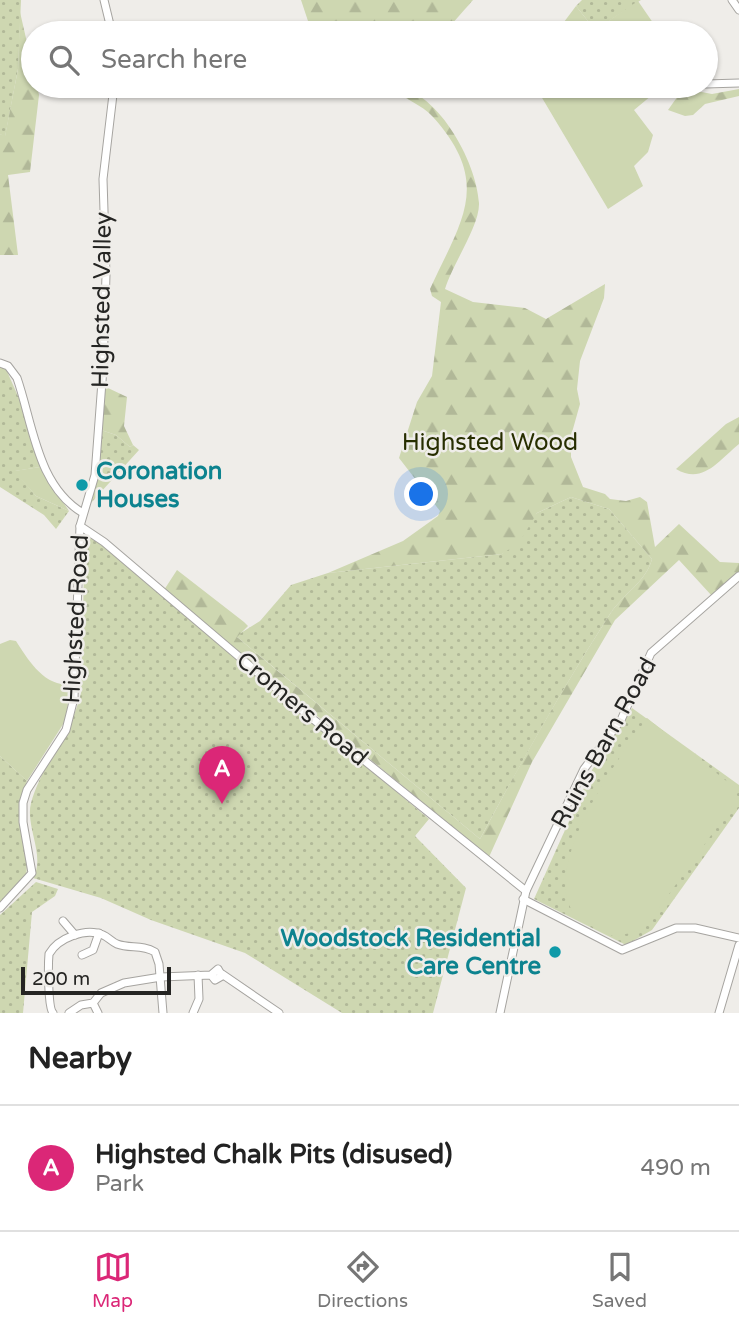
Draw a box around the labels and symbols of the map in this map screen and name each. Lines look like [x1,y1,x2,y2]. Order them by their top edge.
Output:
street label: Highsted Valley [86,212,118,388]
park label: Highsted Wood [402,428,578,457]
place label: Coronation Houses [96,457,222,514]
marker: Coronation Houses [74,477,90,493]
your location [404,477,438,511]
street label: Highsted Road [57,534,95,704]
street label: Cromers Road [230,646,374,772]
street label: Ruins Barn Road [545,653,663,833]
pin: A [199,746,245,804]
place label: Woodstock Residential Care Centre [281,924,541,981]
marker: Woodstock Residential Care Centre [547,944,563,960]
scale bar [21,964,172,996]

